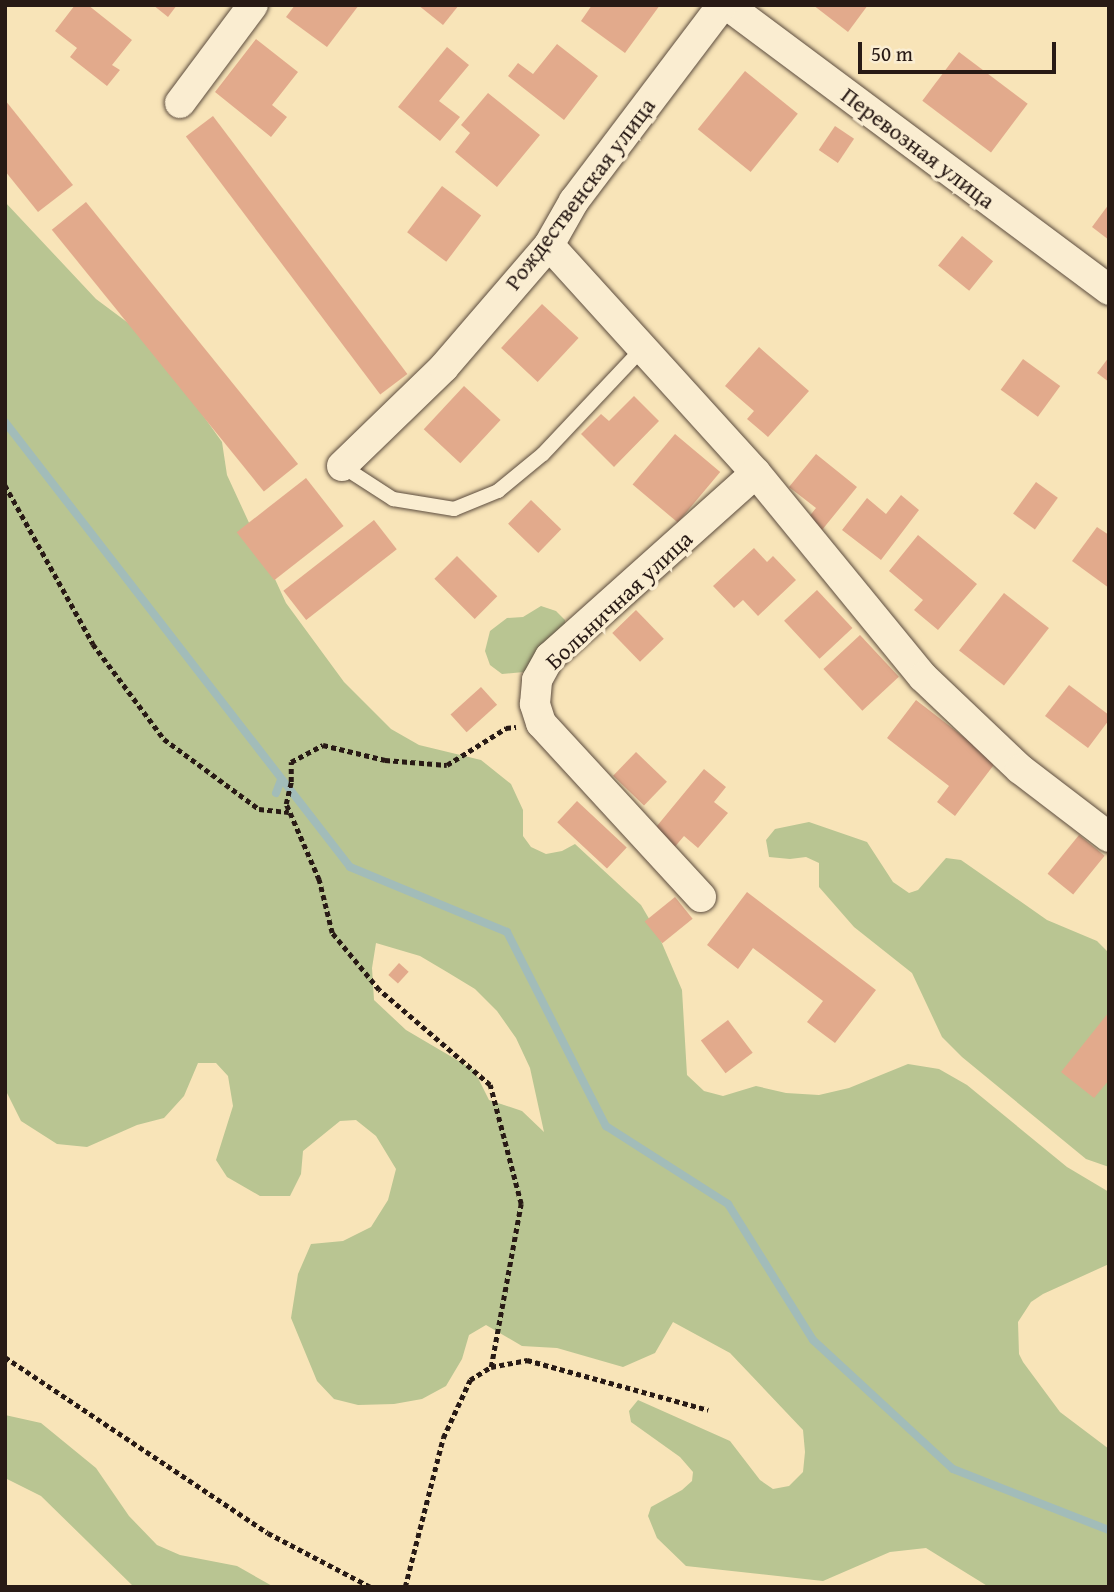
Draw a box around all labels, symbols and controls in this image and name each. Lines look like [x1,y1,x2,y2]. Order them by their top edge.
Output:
scale bar [862,28,1060,72]
text: 50 m [871,38,913,69]
street label: Перевозная улица [836,81,1000,215]
street label: Рождественская улица [499,93,661,295]
street label: Больничная улица [540,525,698,675]

